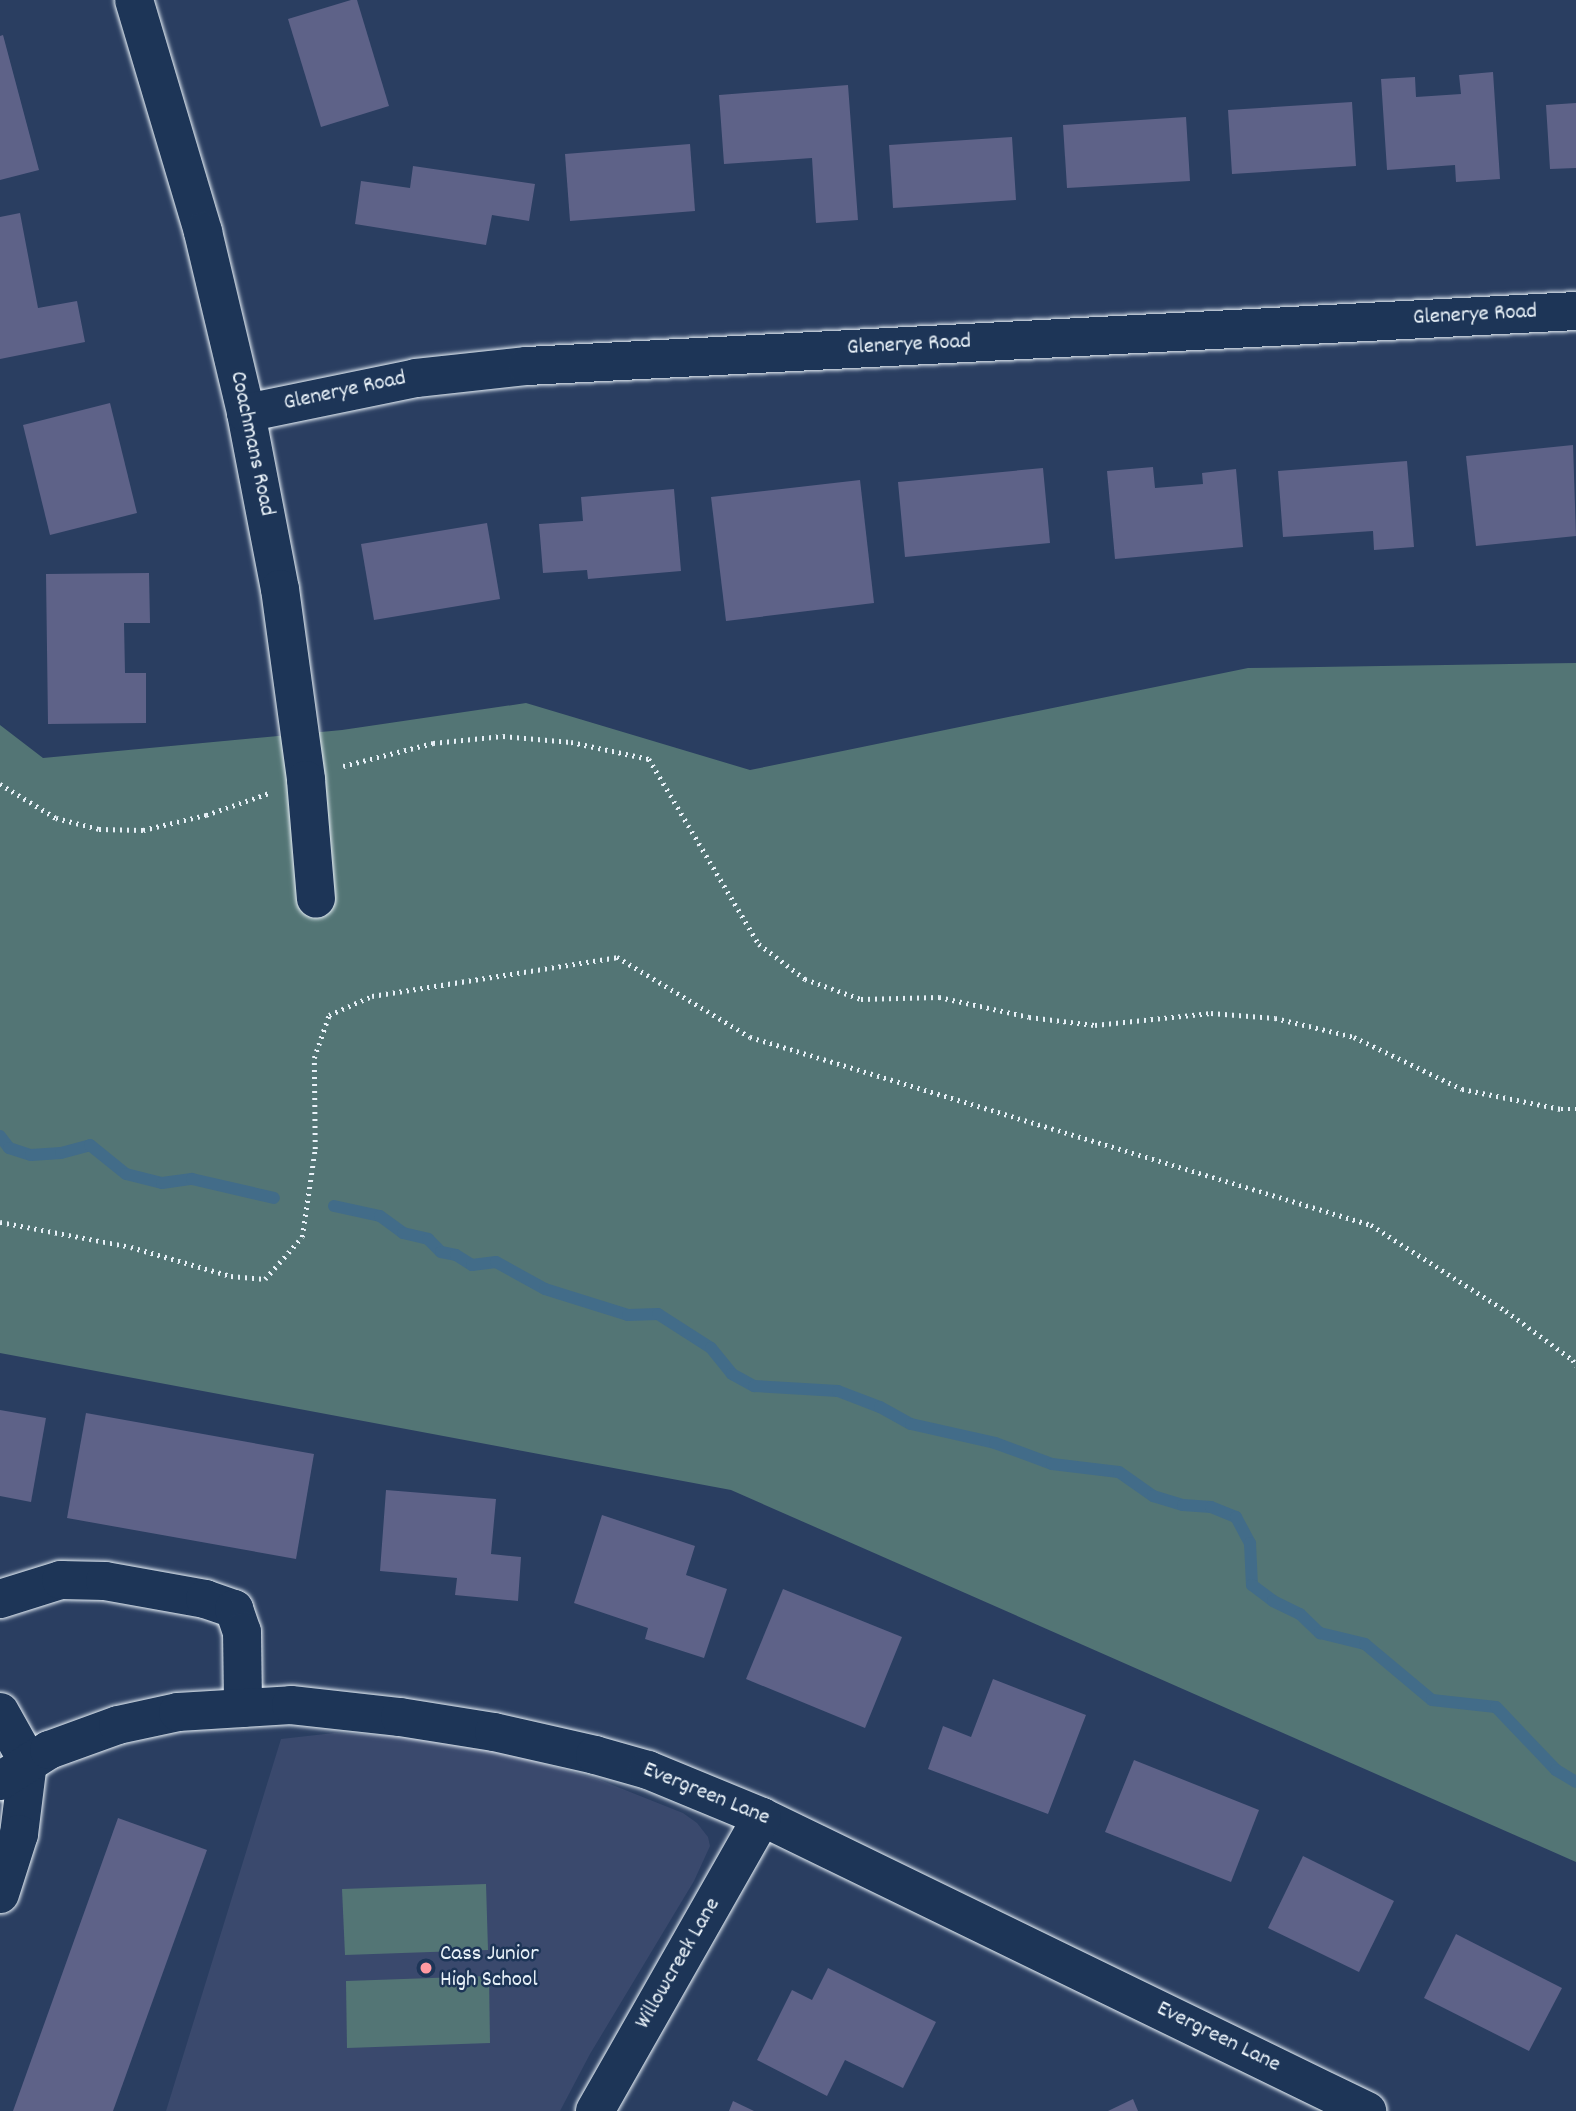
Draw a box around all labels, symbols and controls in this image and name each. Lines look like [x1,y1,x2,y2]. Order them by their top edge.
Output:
street label: Glenerye Road [1412,299,1538,333]
street label: Glenerye Road [846,329,972,363]
street label: Glenerye Road [281,366,409,418]
street label: Coachmans Road [222,369,280,519]
street label: Evergreen Lane [639,1757,773,1833]
street label: Willowcreek Lane [630,1893,728,2035]
place label: Cass Junior High School [440,1941,539,1995]
marker: Cass Junior High School [418,1960,434,1976]
street label: Evergreen Lane [1152,1996,1284,2080]

